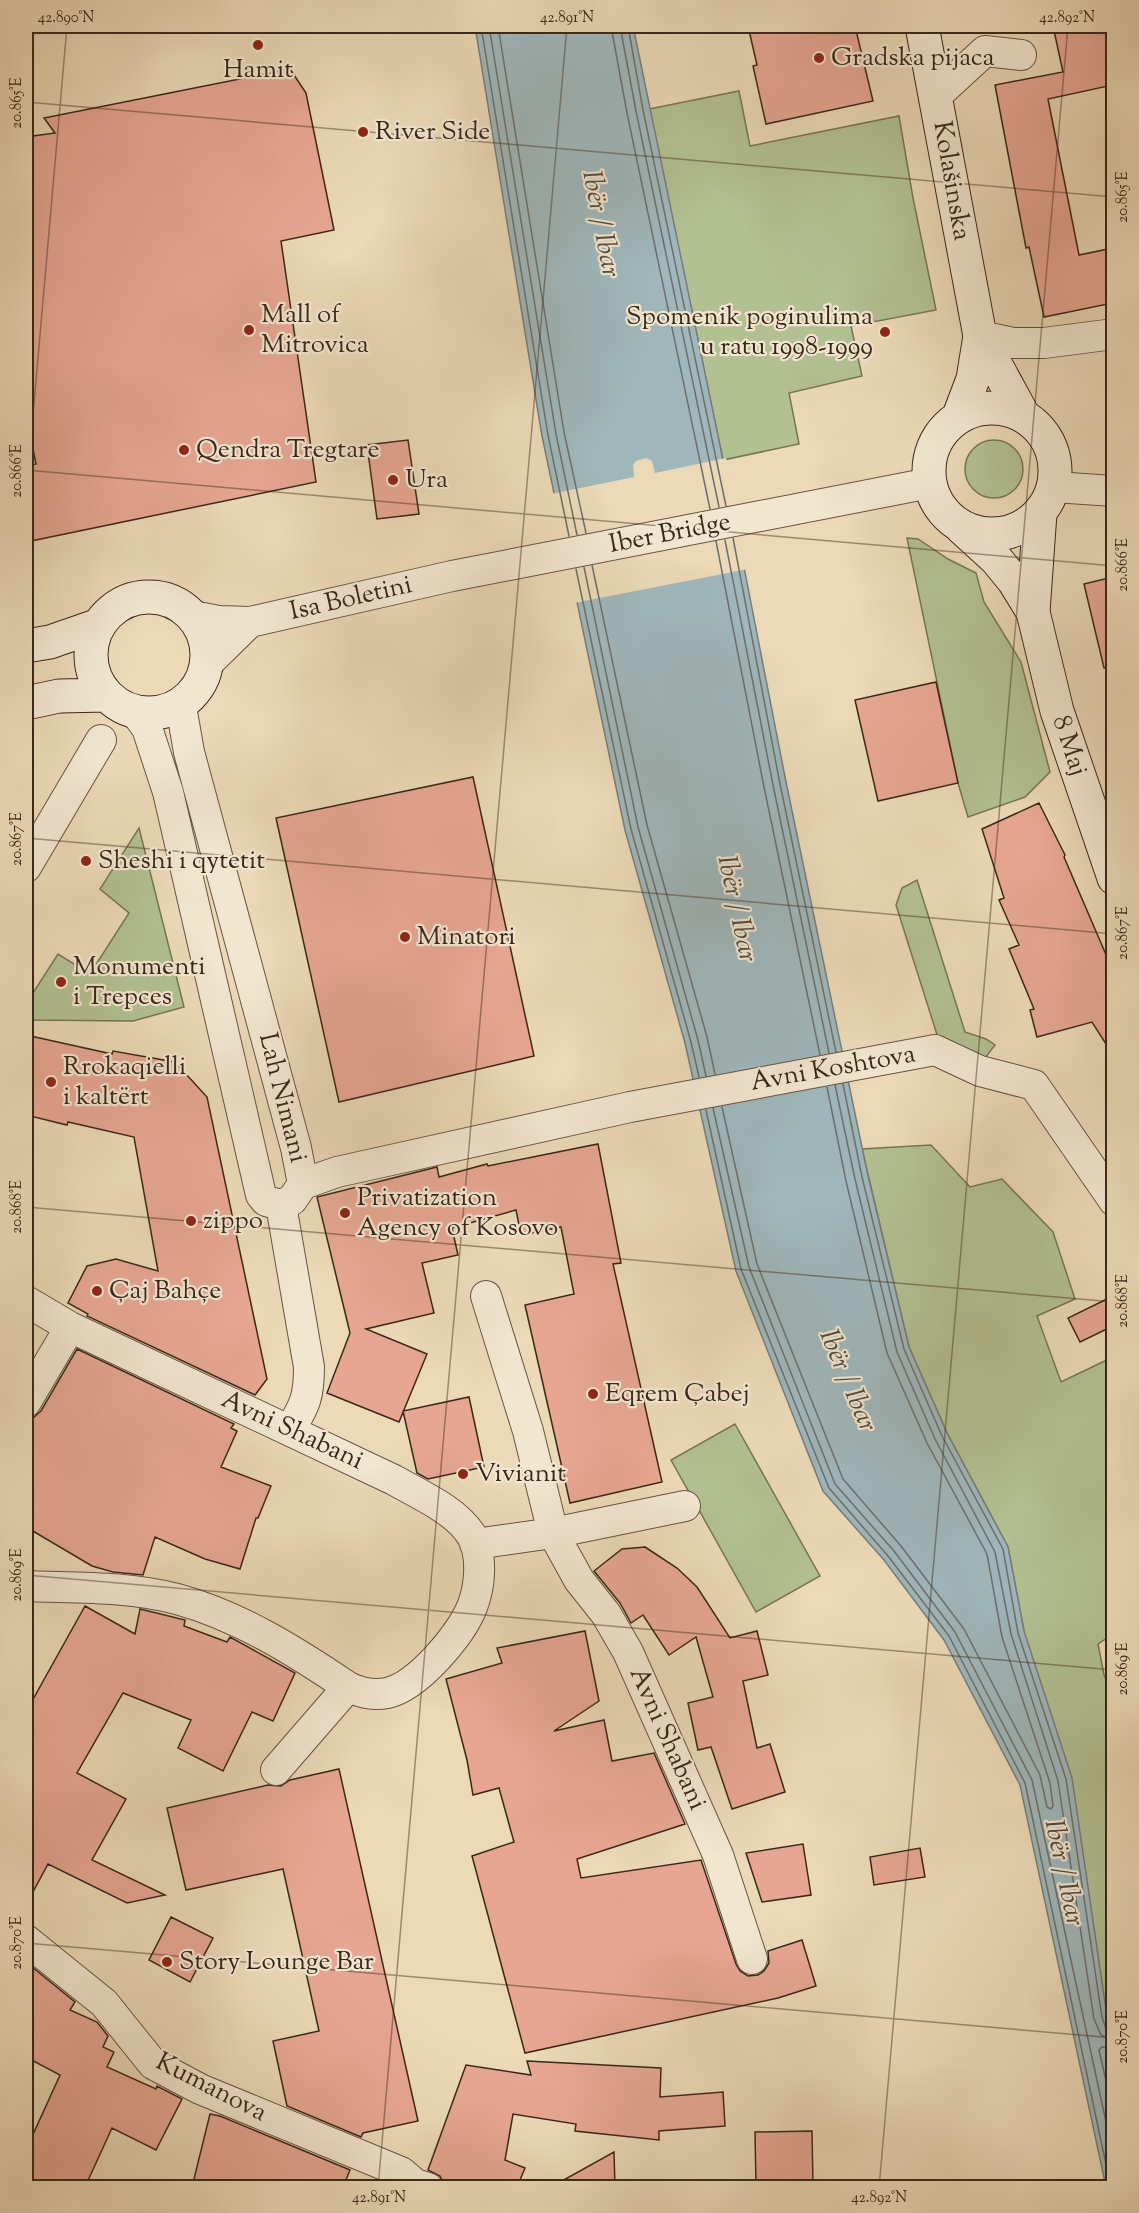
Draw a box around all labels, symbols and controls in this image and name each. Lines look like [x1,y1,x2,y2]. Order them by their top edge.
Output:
text: 42.890°N [38,8,94,29]
text: 42.891°N [540,8,594,29]
text: 42.892°N [1039,8,1095,29]
marker: Hamit [251,38,265,52]
place label: Gradska pijaca [831,40,995,77]
marker: Gradska pijaca [812,51,826,65]
place label: Hamit [223,52,293,89]
text: 20.865°E [7,77,28,129]
place label: River Side [375,114,490,151]
street label: Kolašinska [922,119,980,243]
marker: River Side [356,125,370,139]
water label: Ibër / Ibar [571,167,630,281]
text: 20.865°E [1113,171,1134,223]
place label: Mall of Mitrovica [261,297,369,364]
place label: Spomenik poginulima u ratu 1998-1999 [626,299,873,366]
marker: Mall of Mitrovica [242,323,256,337]
marker: Spomenik poginulima u ratu 1998-1999 [878,325,892,339]
place label: Qendra Tregtare [196,432,380,469]
marker: Qendra Tregtare [177,443,191,457]
text: 20.866°E [7,444,28,498]
place label: Ura [405,462,448,499]
marker: Ura [386,473,400,487]
street label: Iber Bridge [606,504,734,564]
text: 20.866°E [1113,538,1134,592]
street label: Isa Boletini [286,567,416,631]
street label: 8 Maj [1042,711,1096,781]
text: 20.867°E [7,812,28,866]
place label: Sheshi i qytetit [98,843,265,880]
water label: Ibër / Ibar [706,852,766,966]
marker: Sheshi i qytetit [79,854,93,868]
text: 20.867°E [1113,906,1134,960]
place label: Minatori [417,919,516,956]
marker: Minatori [398,930,412,944]
place label: Monumenti i Trepces [73,949,206,1016]
marker: Monumenti i Trepces [54,975,68,989]
street label: Lah Nimani [248,1029,316,1167]
street label: Avni Koshtova [748,1036,918,1102]
place label: Rrokaqielli i kaltërt [63,1049,186,1116]
marker: Rrokaqielli i kaltërt [44,1075,58,1089]
text: 20.868°E [7,1180,28,1234]
place label: Privatization Agency of Kosovo [357,1180,558,1247]
place label: zippo [203,1203,263,1240]
marker: Privatization Agency of Kosovo [338,1206,352,1220]
marker: zippo [184,1214,198,1228]
place label: Çaj Bahçe [109,1273,221,1310]
text: 20.868°E [1113,1274,1134,1328]
marker: Çaj Bahçe [90,1284,104,1298]
water label: Ibër / Ibar [808,1324,886,1439]
place label: Eqrem Çabej [605,1376,750,1413]
street label: Avni Shabani [215,1382,369,1480]
marker: Eqrem Çabej [586,1387,600,1401]
place label: Vivianit [475,1456,566,1493]
marker: Vivianit [456,1467,470,1481]
text: 20.869°E [7,1548,28,1602]
text: 20.869°E [1113,1642,1134,1696]
street label: Avni Shabani [619,1662,715,1816]
water label: Ibër / Ibar [1033,1816,1093,1930]
text: 20.870°E [7,1916,28,1970]
place label: Story Lounge Bar [179,1944,374,1981]
marker: Story Lounge Bar [160,1955,174,1969]
text: 20.870°E [1113,2010,1134,2064]
street label: Kumanova [149,2044,273,2132]
text: 42.891°N [352,2188,406,2209]
text: 42.892°N [851,2188,907,2209]

